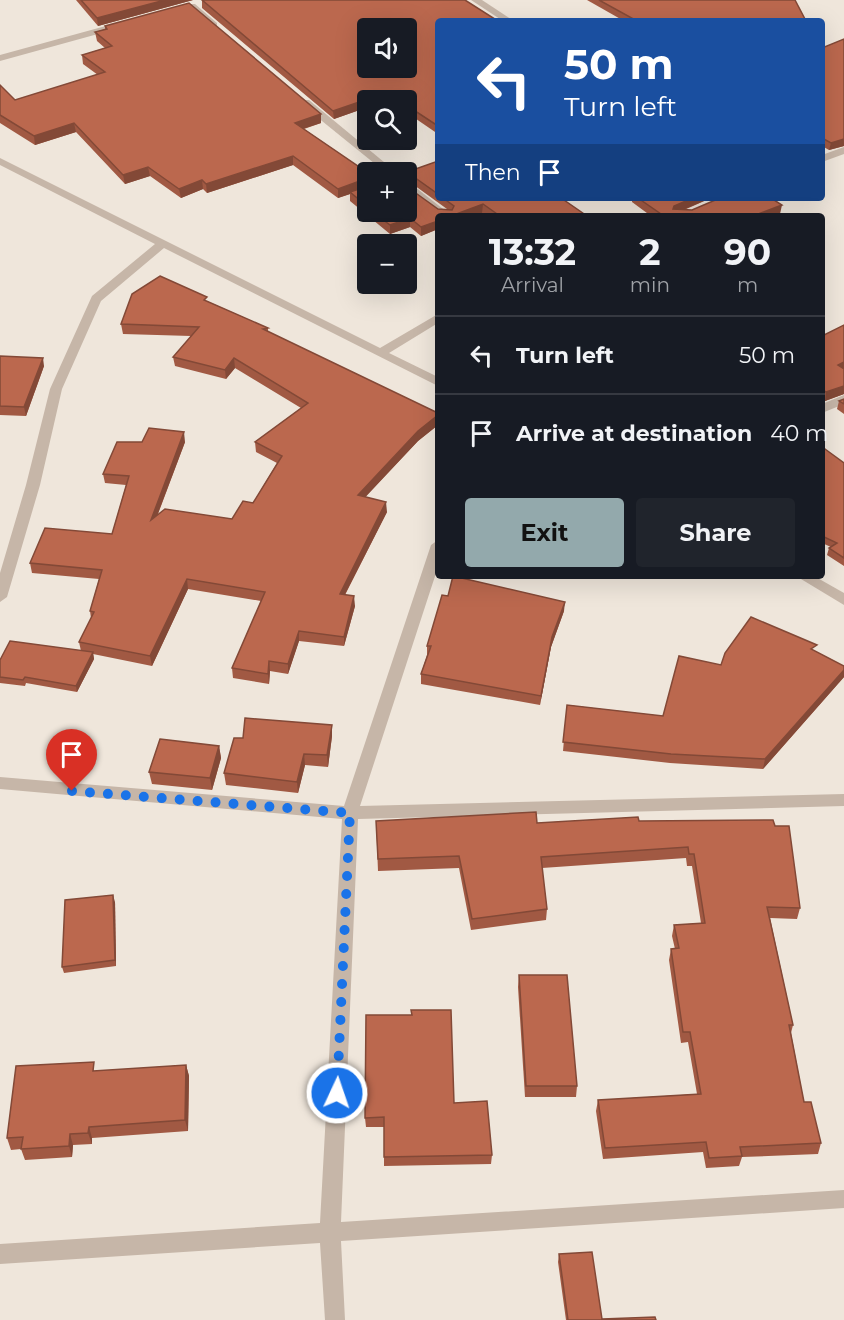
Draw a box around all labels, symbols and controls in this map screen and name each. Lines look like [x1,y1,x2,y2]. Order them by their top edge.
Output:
map controls [357,18,417,294]
button: sound [357,18,417,78]
text: 50 m [564,38,673,90]
icon: left [465,42,543,120]
button: search [357,90,417,150]
text: Turn left [564,90,677,123]
icon: arrive [533,156,566,189]
text: Then [465,159,521,186]
button: + [357,162,417,222]
text: 13:32 [489,230,576,274]
text: 2 [639,230,661,274]
text: 90 [724,230,771,274]
button: − [357,234,417,294]
text: Arrival [501,273,564,297]
text: min [630,273,670,297]
text: m [737,273,758,297]
icon: left [465,339,498,372]
text: Turn left [516,342,614,369]
text: 50 m [739,342,795,369]
icon: arrive [465,417,498,450]
text: Arrive at destination [516,420,752,447]
text: 40 m [770,420,828,447]
button: Exit [465,498,624,567]
button: Share [636,498,795,567]
pin [46,729,97,791]
icon: arrive [55,738,88,771]
position arrow [305,1061,369,1125]

